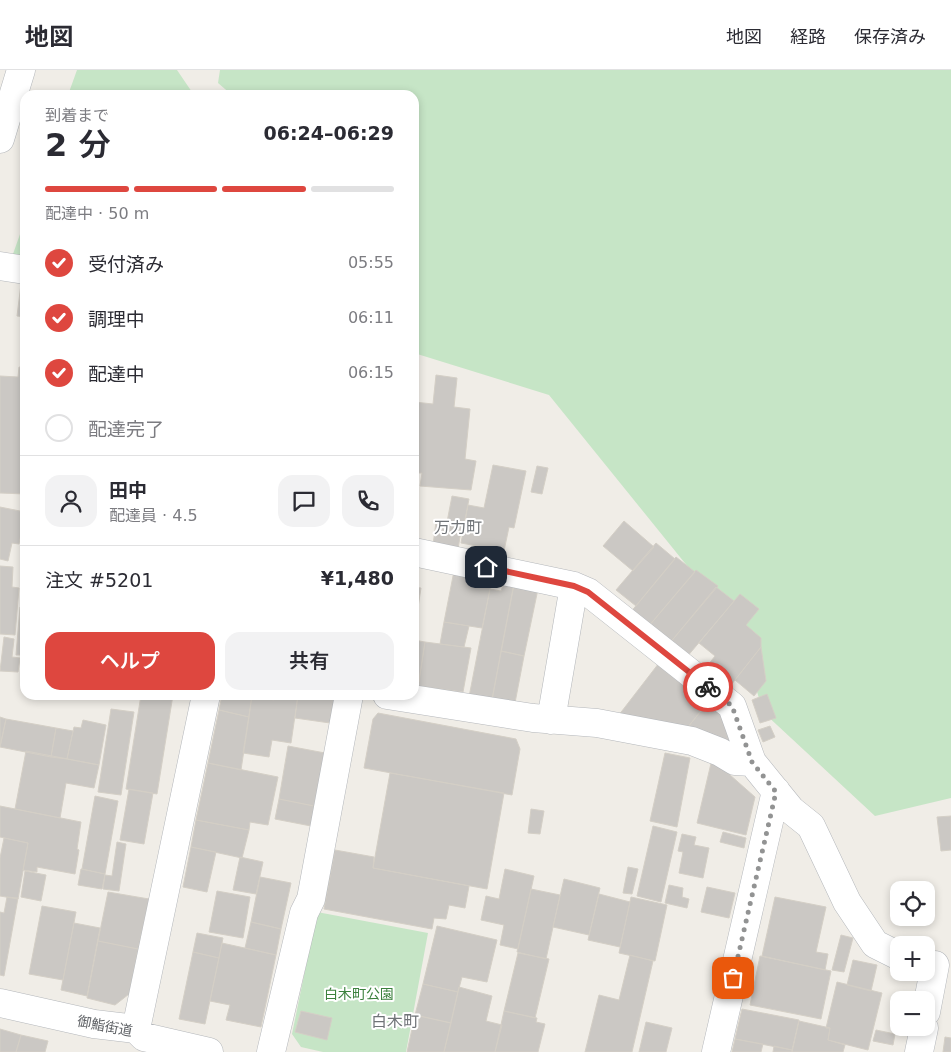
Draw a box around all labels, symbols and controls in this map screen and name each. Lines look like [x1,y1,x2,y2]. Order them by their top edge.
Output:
text: 地図 [25,23,73,51]
text: 地図 [726,26,762,47]
text: 経路 [790,26,826,47]
text: 保存済み [854,26,926,47]
text: 到着まで [45,106,109,125]
text: 06:24–06:29 [264,122,394,144]
text: 2 分 [45,126,110,164]
text: 配達中 · 50 m [45,204,149,223]
icon: check [45,249,73,277]
text: 受付済み [88,253,164,275]
text: 05:55 [348,253,394,272]
icon: check [45,304,73,332]
text: 調理中 [88,308,145,330]
text: 06:11 [348,308,394,327]
icon: check [45,359,73,387]
text: 配達中 [88,363,145,385]
text: 06:15 [348,363,394,382]
text: 配達完了 [88,418,164,440]
button: person [45,475,97,527]
button: chat [278,475,330,527]
button: phone [342,475,394,527]
text: 田中 [109,479,147,501]
text: 配達員 · 4.5 [109,506,198,525]
district label: 万力町 [434,518,482,537]
pin [465,546,507,588]
icon: home [472,553,500,581]
text: ¥1,480 [321,567,394,589]
text: 注文 #5201 [45,569,153,591]
button: ヘルプ [45,632,215,690]
button: 共有 [225,632,394,690]
courier [683,662,733,712]
icon: bike [694,673,722,701]
map controls [890,881,935,1036]
button: locate [890,881,935,926]
button: + [890,936,935,981]
pin [712,957,754,999]
icon: bag [719,964,747,992]
park label: 白木町公園 [324,986,394,1002]
button: − [890,991,935,1036]
district label: 白木町 [371,1012,419,1031]
street label: 御鮨街道 [76,1013,134,1039]

